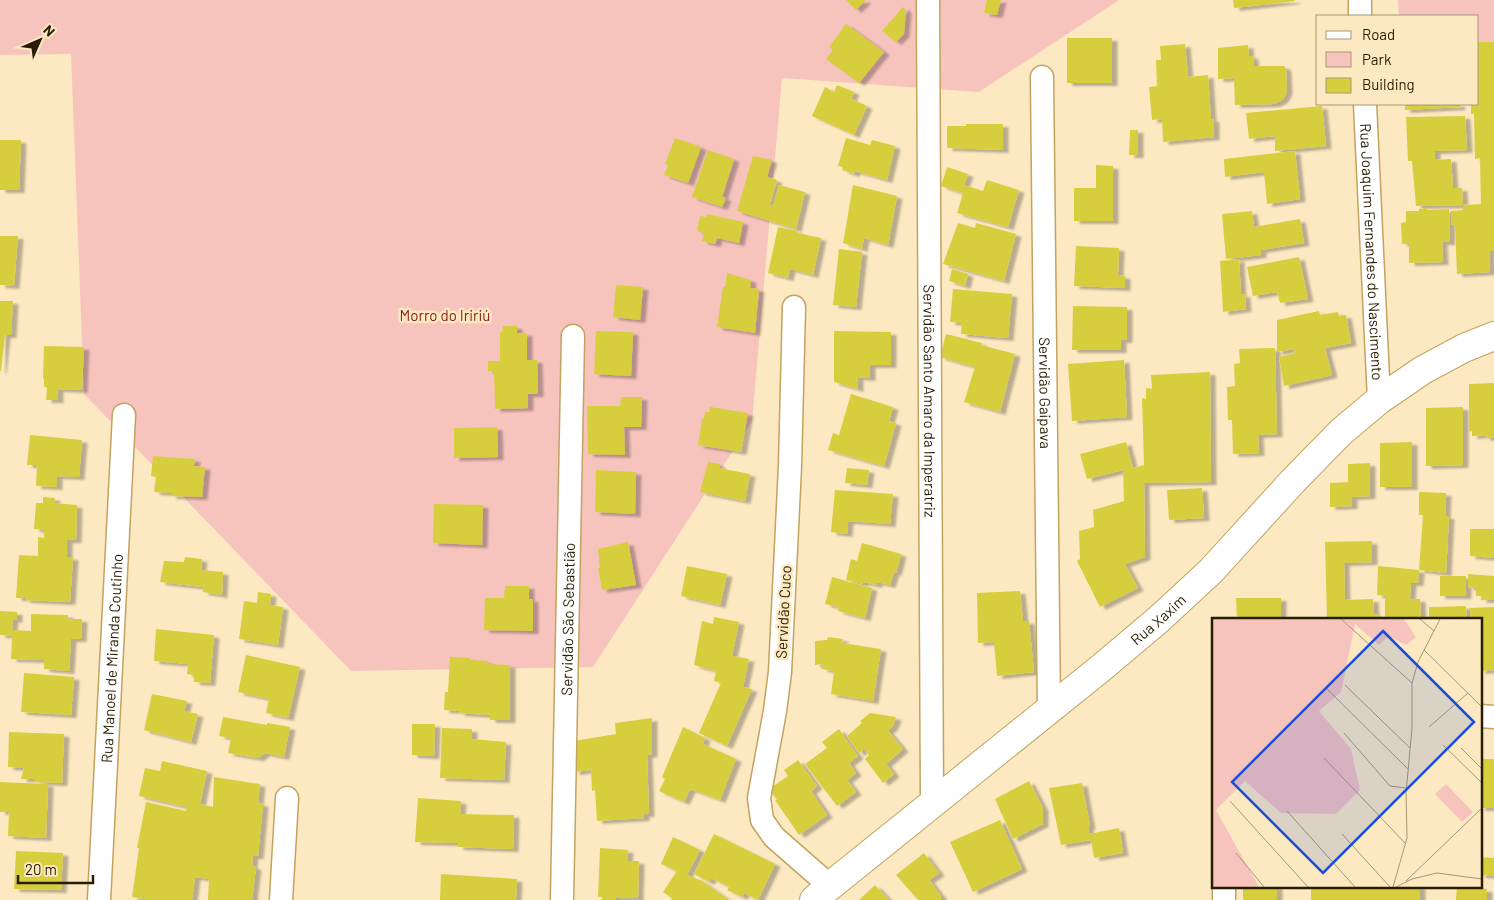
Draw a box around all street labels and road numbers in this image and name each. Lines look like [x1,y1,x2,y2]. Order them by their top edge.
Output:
street label: Rua Joaquim Fernandes do Nascimento [1357,123,1387,381]
street label: Servidão Santo Amaro da Imperatriz [920,284,940,518]
street label: Servidão Gaipava [1036,337,1055,449]
street label: Servidão São Sebastião [557,542,578,696]
street label: Rua Manoel de Miranda Coutinho [97,553,126,763]
street label: Servidão Cuco [772,565,794,659]
street label: Rua Xaxim [1127,590,1189,648]

